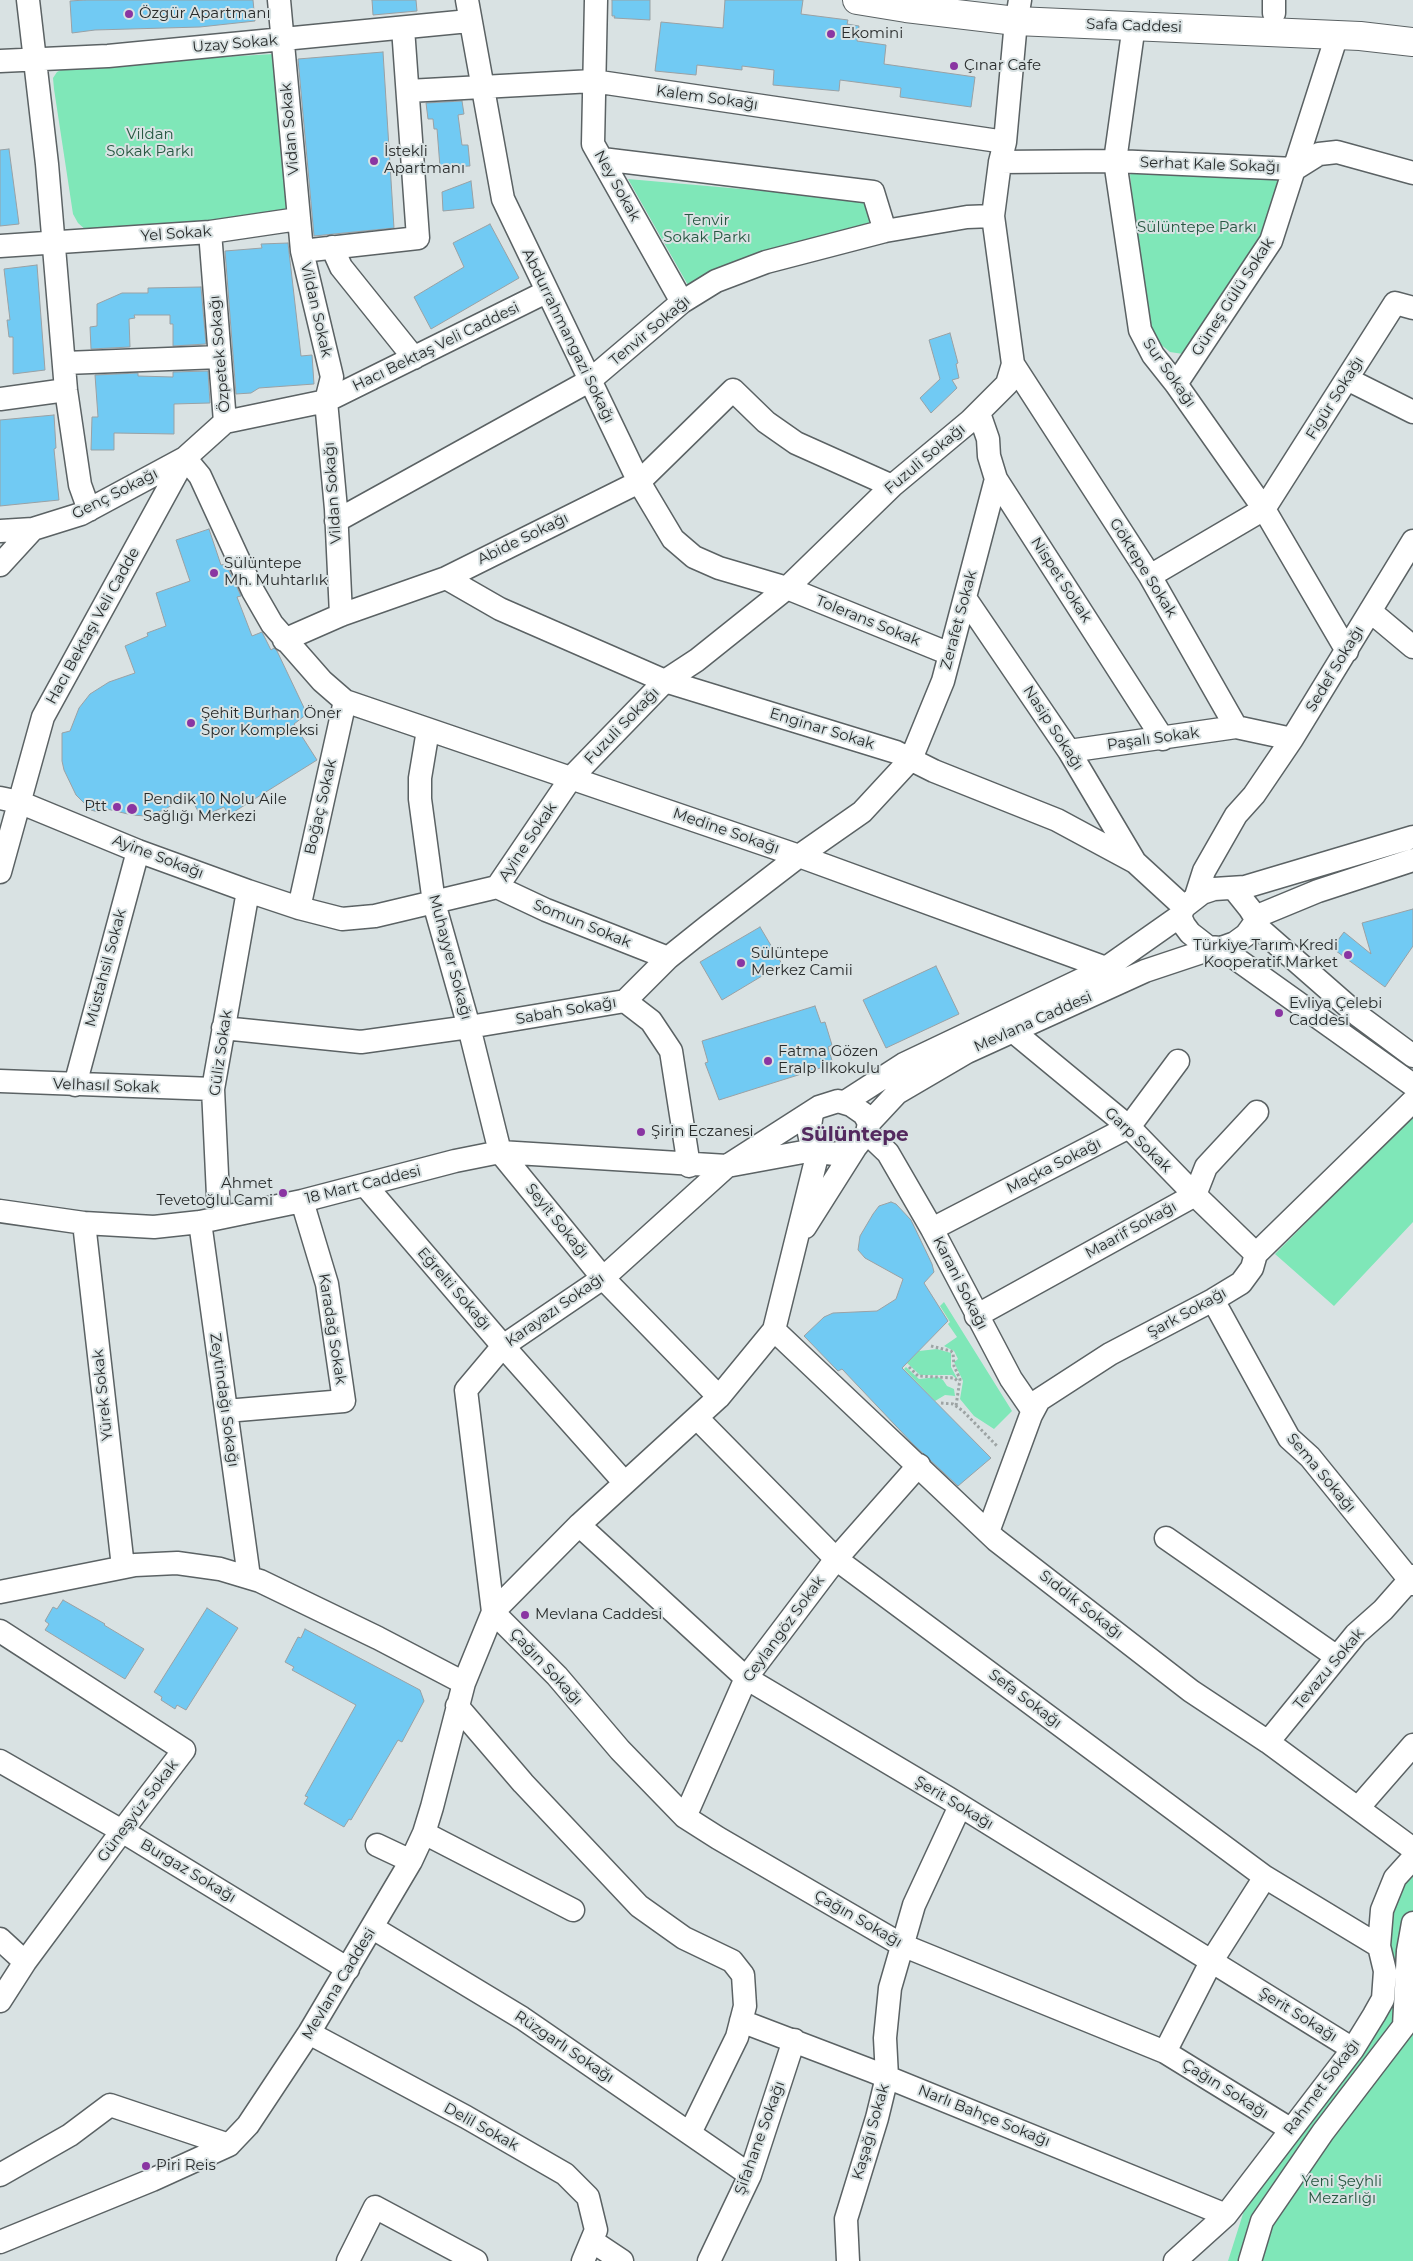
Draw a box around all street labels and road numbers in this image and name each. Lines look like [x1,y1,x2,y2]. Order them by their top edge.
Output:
street label: Safa Caddesi [1086,15,1182,37]
street label: Uzay Sokak [192,31,278,57]
street label: Vidan Sokak [277,82,303,176]
street label: Kalem Sokağı [655,82,759,114]
street label: Ney Sokak [590,147,644,225]
street label: Serhat Kale Sokağı [1140,154,1280,176]
street label: Yel Sokak [140,223,212,245]
street label: Güneş Gülü Sokak [1188,235,1278,359]
street label: Abdurrahmangazi Sokağı [518,246,618,426]
street label: Vildan Sokak [296,261,336,359]
street label: Tenvir Sokağı [606,292,694,370]
street label: Özpetek Sokağı [206,295,234,413]
street label: Hacı Bektaş Veli Caddesi [350,299,522,395]
street label: Sur Sokağı [1139,335,1199,411]
street label: Figür Sokağı [1302,353,1368,443]
street label: Fuzuli Sokağı [881,420,969,498]
street label: Vildan Sokağı [320,442,346,544]
street label: Genç Sokağı [69,465,161,523]
street label: Abide Sokağı [475,509,571,569]
street label: Göktepe Sokak [1105,515,1181,621]
street label: Nispet Sokak [1027,534,1095,626]
street label: Hacı Bektaşı Veli Cadde [42,545,144,707]
street label: Zerafet Sokak [937,568,981,672]
street label: Tolerans Sokak [813,592,923,650]
street label: Sedef Sokağı [1302,623,1368,715]
street label: Nasip Sokağı [1019,682,1087,774]
street label: Fuzuli Sokağı [581,684,663,768]
street label: Enginar Sokak [767,705,877,753]
street label: Paşalı Sokak [1106,724,1200,754]
street label: Boğaç Sokak [301,757,341,857]
street label: Ayine Sokak [495,799,561,885]
street label: Medine Sokağı [670,804,782,858]
street label: Ayine Sokağı [110,831,206,883]
street label: Muhayyer Sokağı [425,893,475,1021]
street label: Somun Sokak [530,896,634,952]
street label: Müstahsil Sokak [82,907,130,1029]
street label: Mevlana Caddesi [971,988,1095,1056]
street label: Sabah Sokağı [514,993,618,1029]
street label: Güliz Sokak [206,1009,236,1097]
street label: Velhasıl Sokak [53,1075,159,1097]
street label: Garp Sokak [1101,1104,1175,1176]
street label: Maçka Sokağı [1004,1134,1104,1198]
street label: 18 Mart Caddesi [303,1162,423,1208]
street label: Seyit Sokağı [521,1180,593,1262]
street label: Maarif Sokağı [1082,1198,1180,1262]
street label: Karani Sokağı [929,1233,991,1333]
street label: Eğrelti Sokağı [413,1244,495,1334]
street label: Karayazı Sokağı [502,1269,608,1351]
street label: Karadağ Sokak [314,1272,350,1386]
street label: Şark Sokağı [1144,1284,1230,1342]
street label: Zeytindağı Sokağı [206,1332,242,1468]
street label: Yürek Sokak [89,1348,117,1442]
street label: Sema Sokağı [1283,1430,1359,1516]
street label: Sıddık Sokağı [1036,1567,1126,1643]
street label: Ceylangöz Sokak [739,1572,829,1686]
street label: Çağın Sokağı [506,1625,586,1709]
street label: Tevazu Sokak [1290,1625,1368,1713]
street label: Sefa Sokağı [985,1666,1065,1732]
street label: Güneşyüz Sokak [94,1756,182,1866]
street label: Şerit Sokağı [911,1772,997,1834]
street label: Burgaz Sokağı [137,1835,239,1907]
street label: Çağın Sokağı [811,1887,905,1951]
street label: Mevlana Caddesi [299,1925,379,2043]
street label: Şerit Sokağı [1256,1984,1340,2046]
street label: Rüzgarlı Sokağı [511,2007,617,2087]
street label: Rahmet Sokağı [1280,2036,1364,2138]
street label: Çağın Sokağı [1179,2055,1271,2123]
street label: Şifahane Sokağı [731,2079,789,2197]
street label: Narlı Bahçe Sokağı [915,2081,1053,2151]
street label: Kaşağı Sokak [849,2082,893,2182]
street label: Delil Sokak [440,2099,522,2155]

